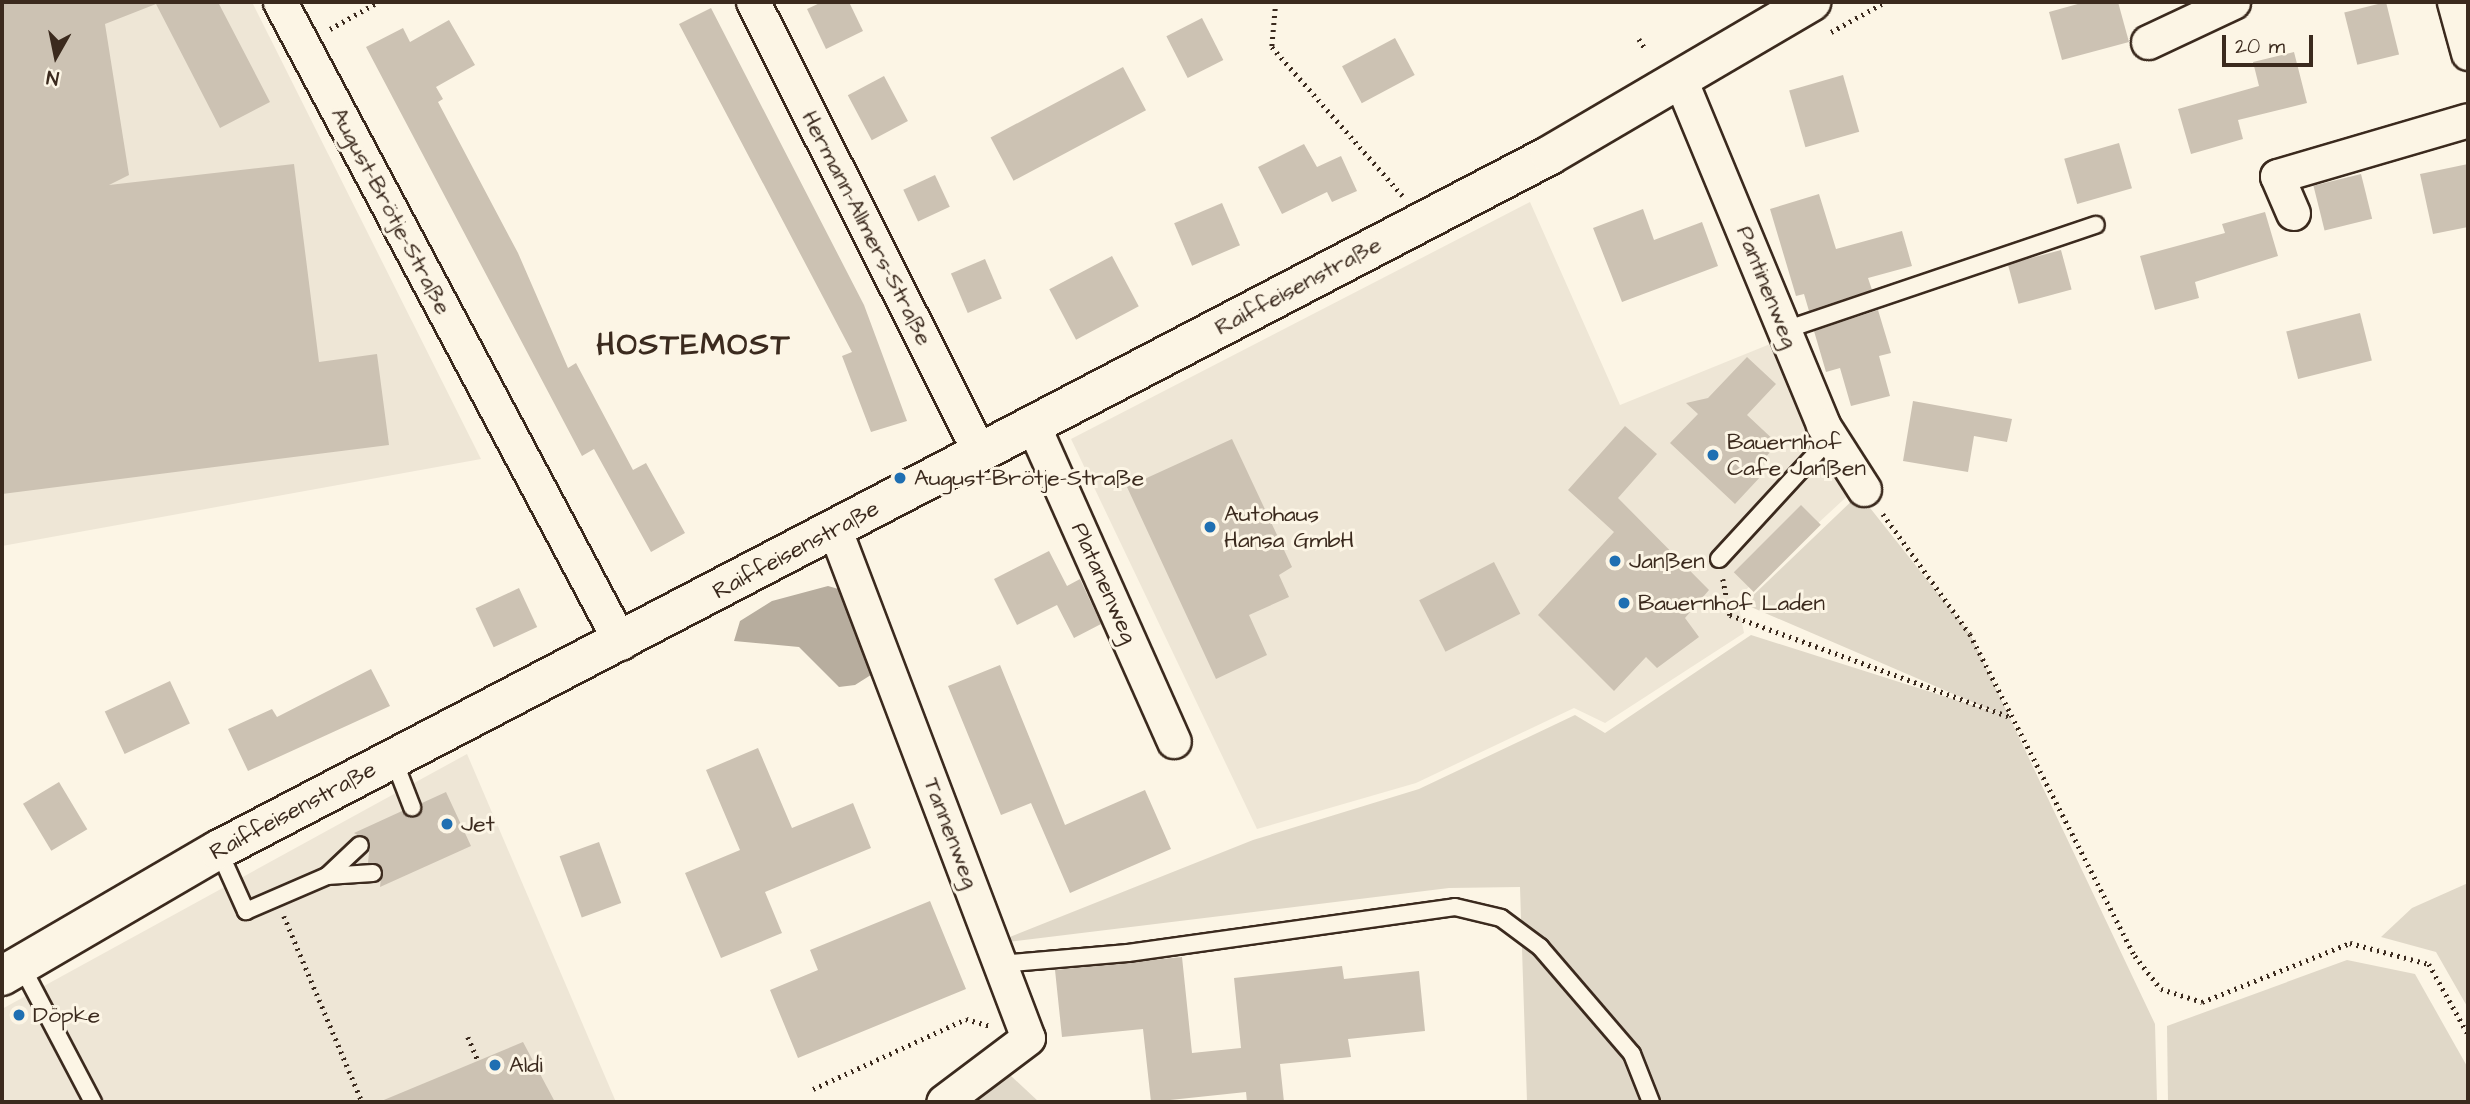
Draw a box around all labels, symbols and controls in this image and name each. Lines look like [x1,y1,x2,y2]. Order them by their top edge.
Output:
north arrow [21,21,91,91]
scale bar [2225,21,2316,65]
text: 20 m [2235,32,2285,61]
text: N [45,63,61,92]
street label: August-Brötje-Straße [325,103,457,319]
street label: Hermann-Allmers-Straße [796,106,938,350]
street label: Pantinenweg [1730,222,1804,352]
street label: Raiffeisenstraße [1210,231,1386,341]
district label: HOSTEMOST [598,327,790,363]
place label: Bauernhof Cafe Janßen [1727,428,1866,482]
marker: Bauernhof Cafe Janßen [1705,447,1721,463]
place label: August-Brötje-Straße [914,464,1144,492]
marker: August-Brötje-Straße [892,470,908,486]
street label: Raiffeisenstraße [708,495,884,605]
place label: Autohaus Hansa GmbH [1224,500,1354,554]
street label: Platanenweg [1065,518,1143,648]
marker: Autohaus Hansa GmbH [1202,519,1218,535]
place label: Janßen [1629,547,1705,575]
marker: Janßen [1607,553,1623,569]
place label: Bauernhof Laden [1638,589,1825,617]
marker: Bauernhof Laden [1616,595,1632,611]
street label: Raiffeisenstraße [205,756,381,866]
street label: Tannenweg [917,774,985,892]
place label: Jet [461,810,495,838]
marker: Jet [439,816,455,832]
place label: Döpke [33,1001,100,1029]
marker: Döpke [11,1007,27,1023]
place label: Aldi [509,1051,543,1079]
marker: Aldi [487,1057,503,1073]

